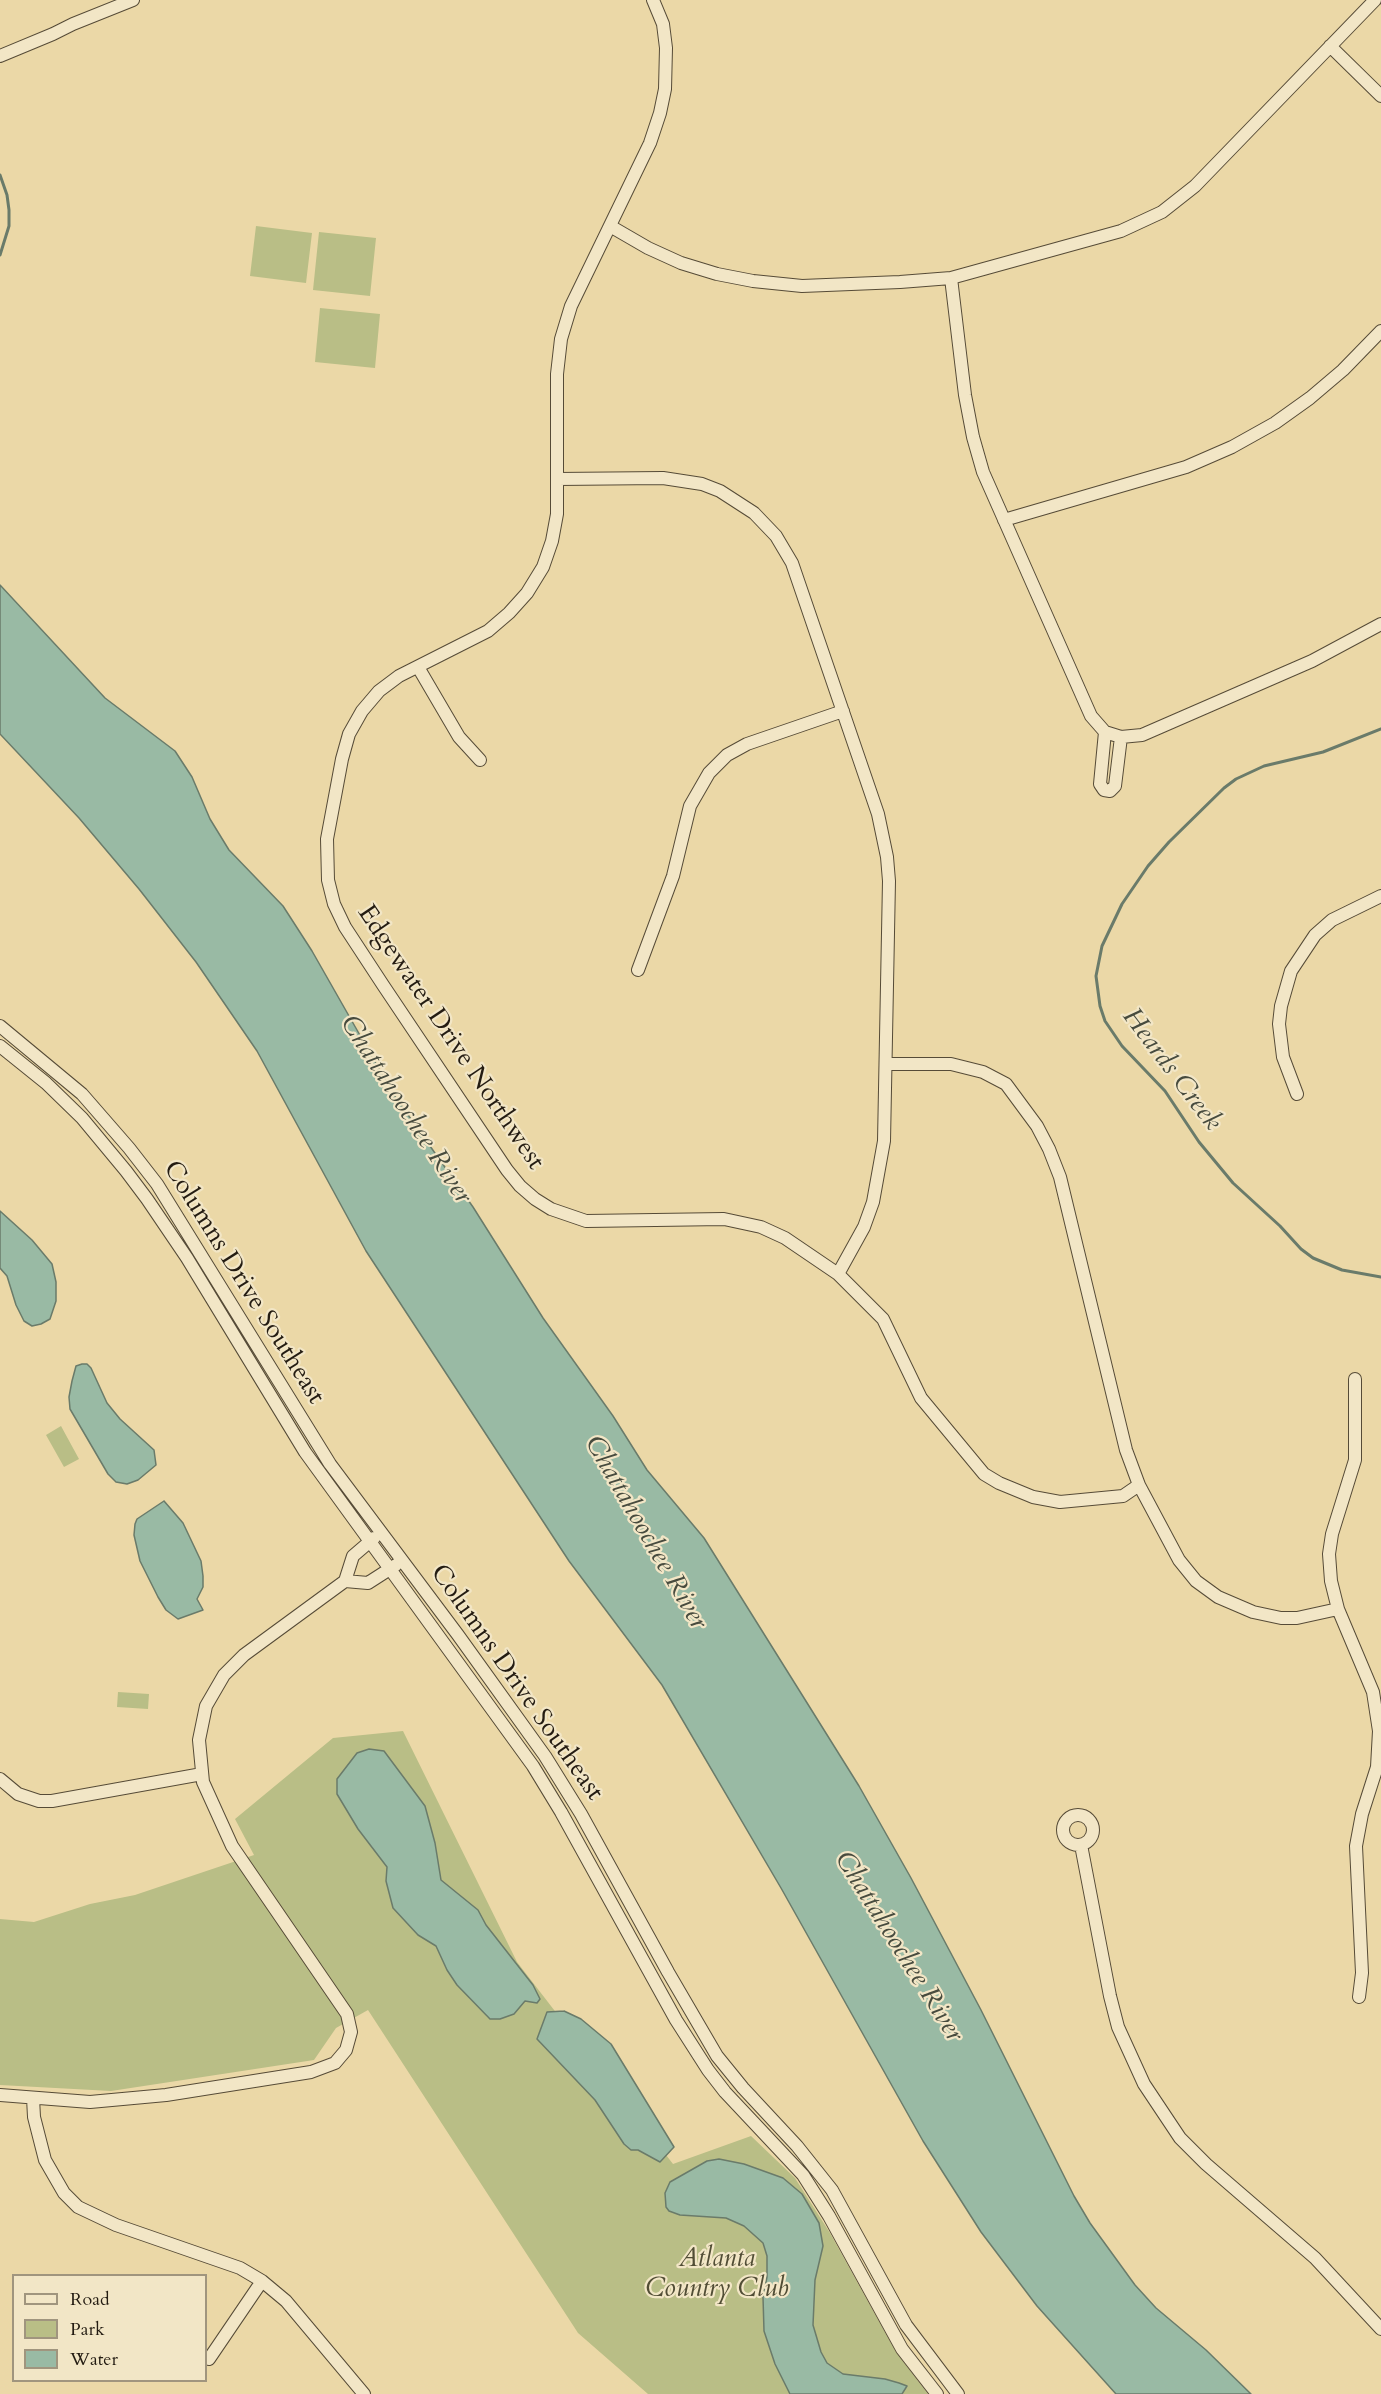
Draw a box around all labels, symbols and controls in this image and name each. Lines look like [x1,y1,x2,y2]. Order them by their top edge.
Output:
street label: Edgewater Drive Northwest [350,900,550,1176]
water label: Heards Creek [1114,1002,1228,1138]
water label: Chattahoochee River [332,1010,478,1210]
street label: Columns Drive Southeast [155,1156,331,1410]
water label: Chattahoochee River [576,1430,714,1636]
street label: Columns Drive Southeast [423,1559,609,1807]
water label: Chattahoochee River [826,1846,970,2048]
park label: Atlanta Country Club [645,2244,789,2306]
legend [12,2274,207,2382]
text: Road [70,2287,110,2312]
text: Park [70,2317,105,2342]
text: Water [70,2347,118,2372]

